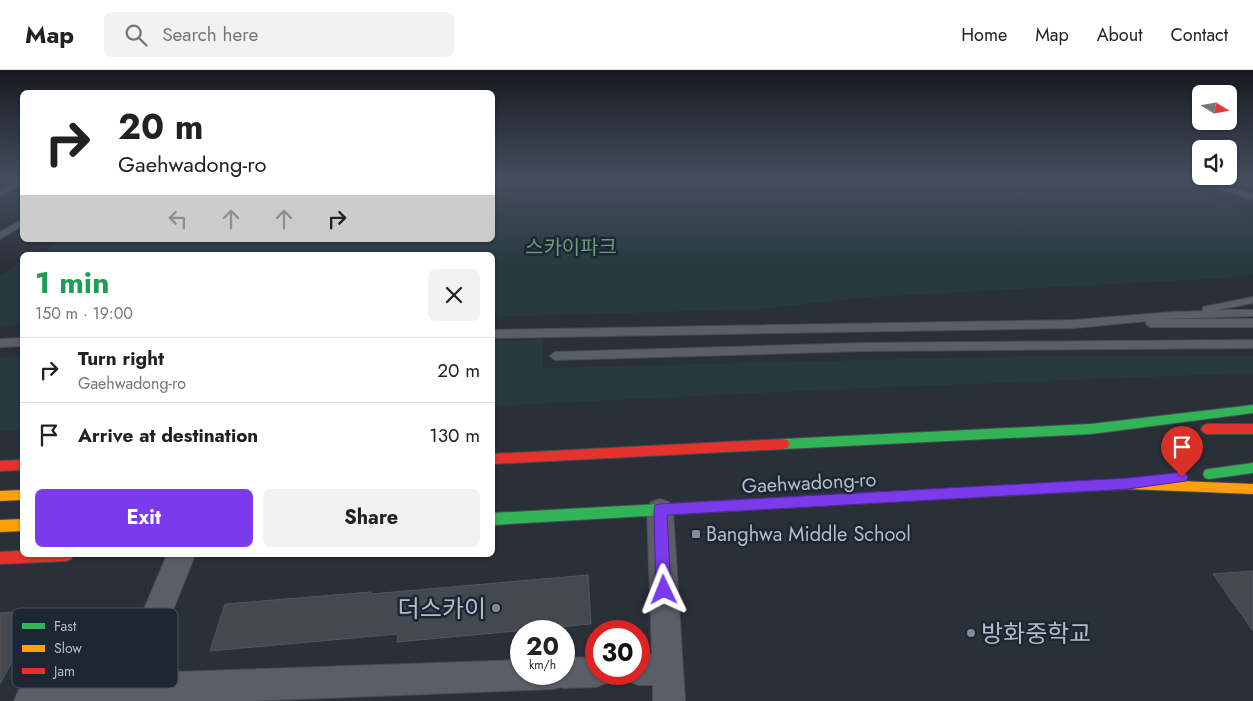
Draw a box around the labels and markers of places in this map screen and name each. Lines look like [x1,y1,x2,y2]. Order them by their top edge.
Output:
pin [1161,426,1203,477]
place label: Banghwa Middle School [706,520,911,549]
marker: Banghwa Middle School [690,528,702,540]
place label: 더스카이 [398,591,486,626]
marker: 더스카이 [490,602,502,614]
place label: 방화중학교 [981,616,1091,651]
marker: 방화중학교 [965,627,977,639]

